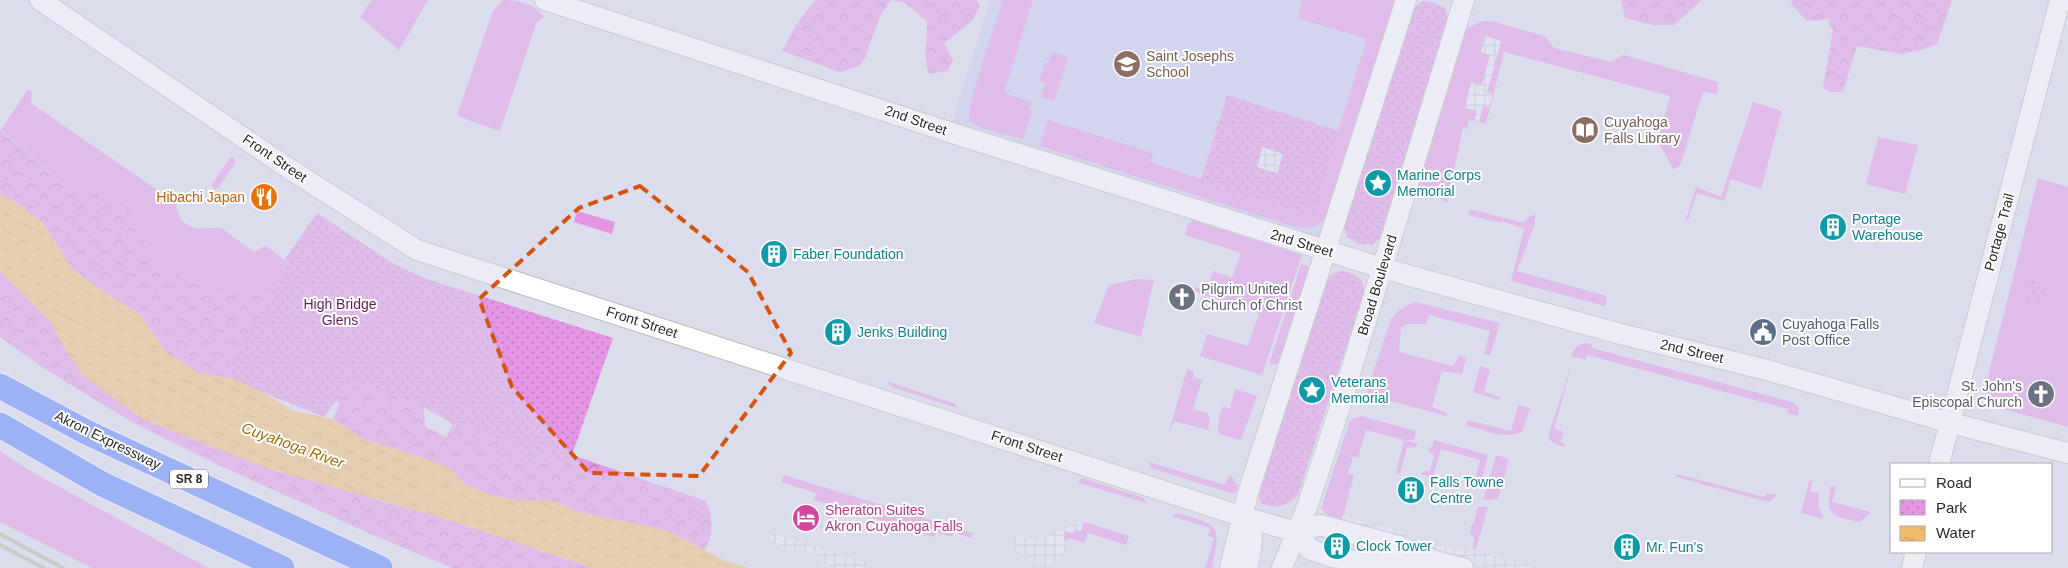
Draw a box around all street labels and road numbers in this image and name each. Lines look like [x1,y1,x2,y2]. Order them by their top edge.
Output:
street label: 2nd Street [883,102,949,138]
street label: Front Street [240,131,310,185]
street label: Portage Trail [1981,192,2017,272]
street label: 2nd Street [1269,226,1335,260]
street label: Broad Boulevard [1354,233,1400,337]
street label: Front Street [604,303,680,341]
street label: 2nd Street [1659,336,1725,366]
street label: Akron Expressway [52,407,164,473]
street label: Front Street [989,427,1065,465]
road number: SR 8 [170,469,208,488]

